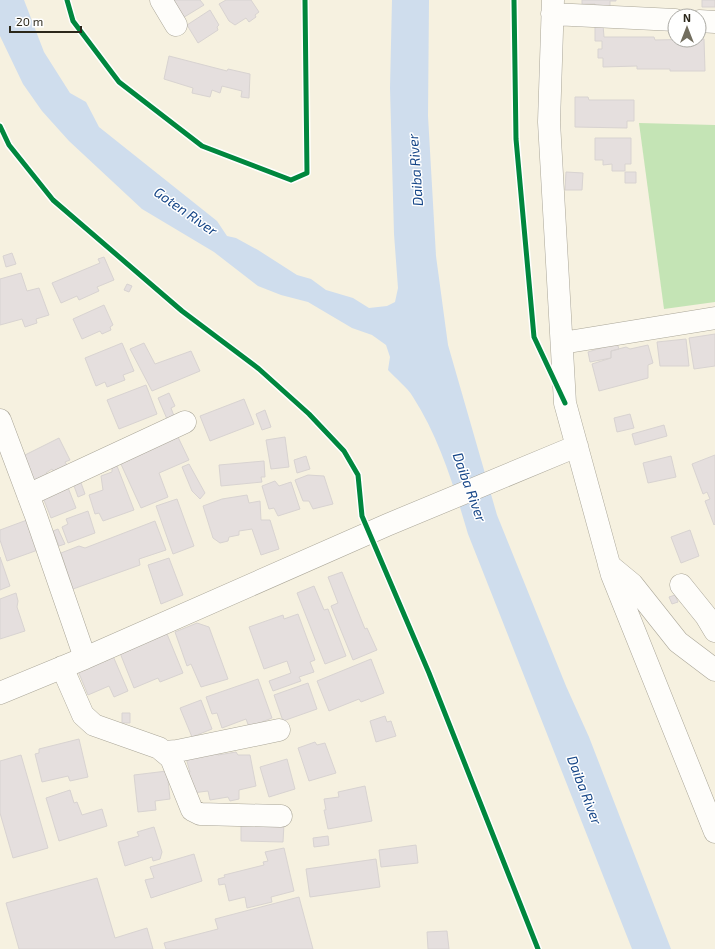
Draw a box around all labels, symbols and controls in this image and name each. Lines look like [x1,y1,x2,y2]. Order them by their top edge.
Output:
scale bar [10,8,81,34]
north arrow [667,8,707,48]
text: N [683,11,691,24]
text: 20 m [16,14,43,28]
water label: Daiba River [404,133,426,207]
water label: Goten River [151,183,221,239]
water label: Daiba River [450,450,491,524]
water label: Daiba River [564,753,606,827]

